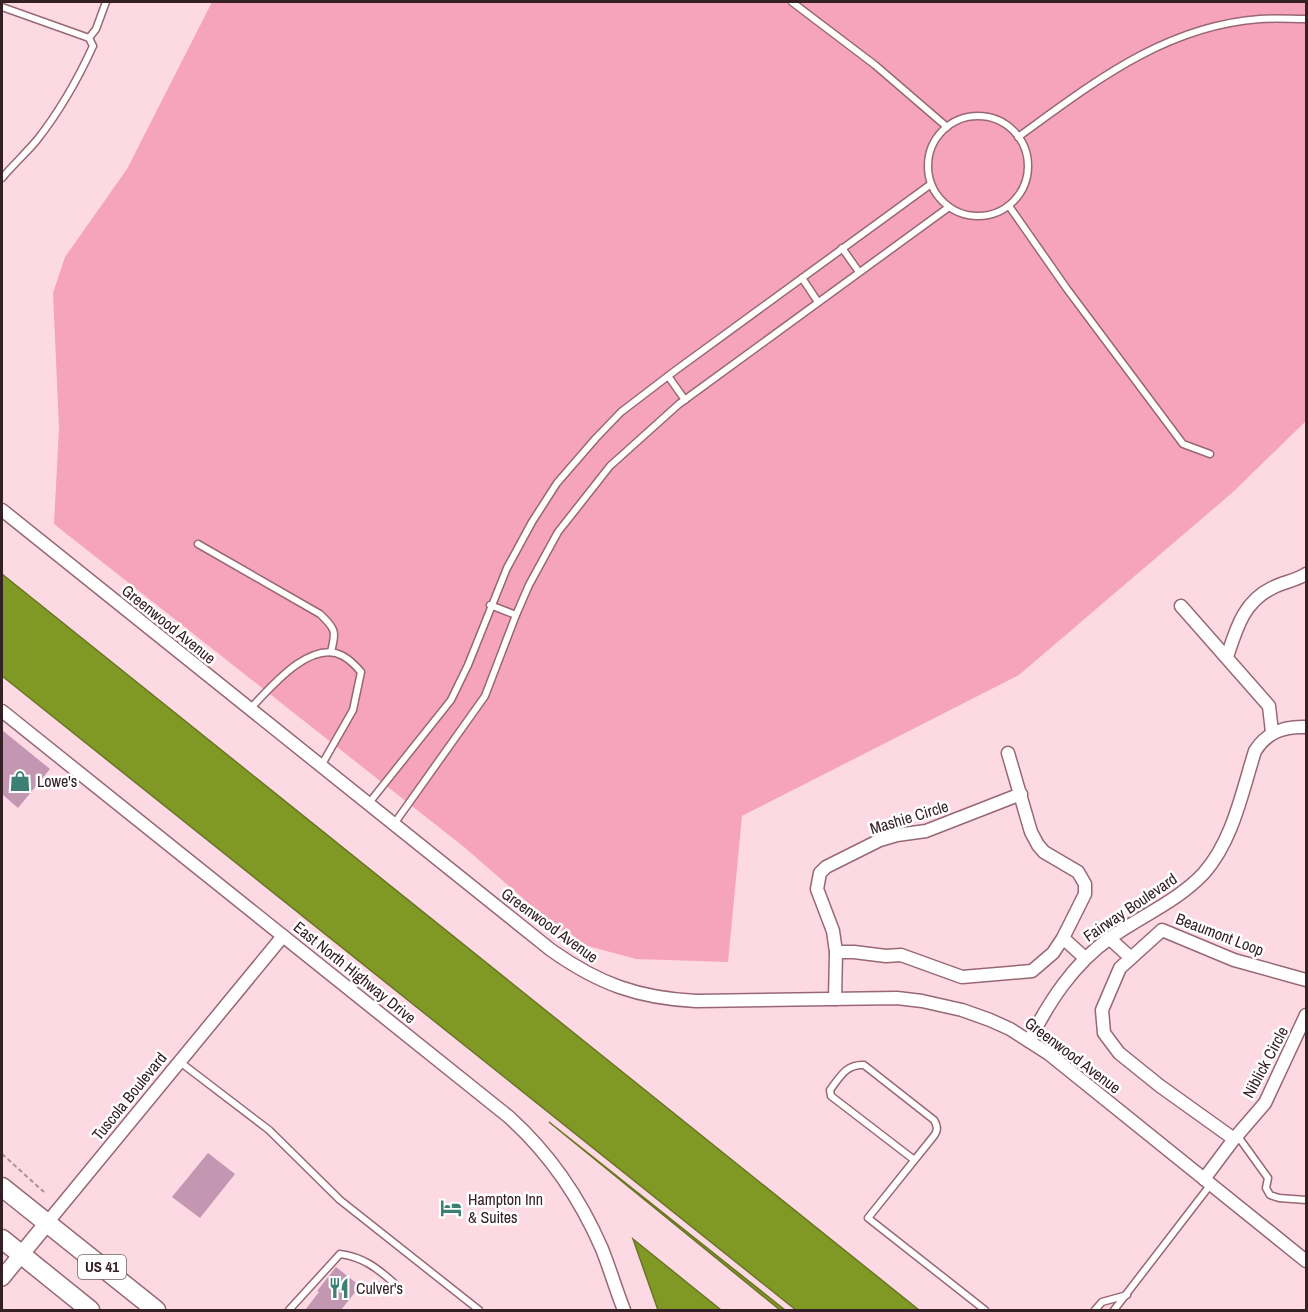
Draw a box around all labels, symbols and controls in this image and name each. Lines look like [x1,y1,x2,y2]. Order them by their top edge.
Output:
street label: Greenwood Avenue [117,579,221,669]
shop icon: Lowe's [8,769,32,793]
place label: Lowe's [37,770,77,792]
street label: Mashie Circle [867,795,951,839]
street label: Fairway Boulevard [1079,867,1181,947]
street label: Greenwood Avenue [497,882,603,968]
street label: Beaumont Loop [1173,907,1267,961]
street label: East North Highway Drive [289,916,421,1028]
street label: Greenwood Avenue [1020,1012,1126,1098]
street label: Niblick Circle [1237,1022,1293,1102]
street label: Tuscola Boulevard [87,1047,171,1145]
place label: Hampton Inn & Suites [468,1188,543,1228]
hotel icon: Hampton Inn & Suites [439,1196,463,1220]
road number: US 41 [78,1255,126,1279]
restaurant icon: Culver's [327,1276,351,1300]
place label: Culver's [356,1277,403,1299]

